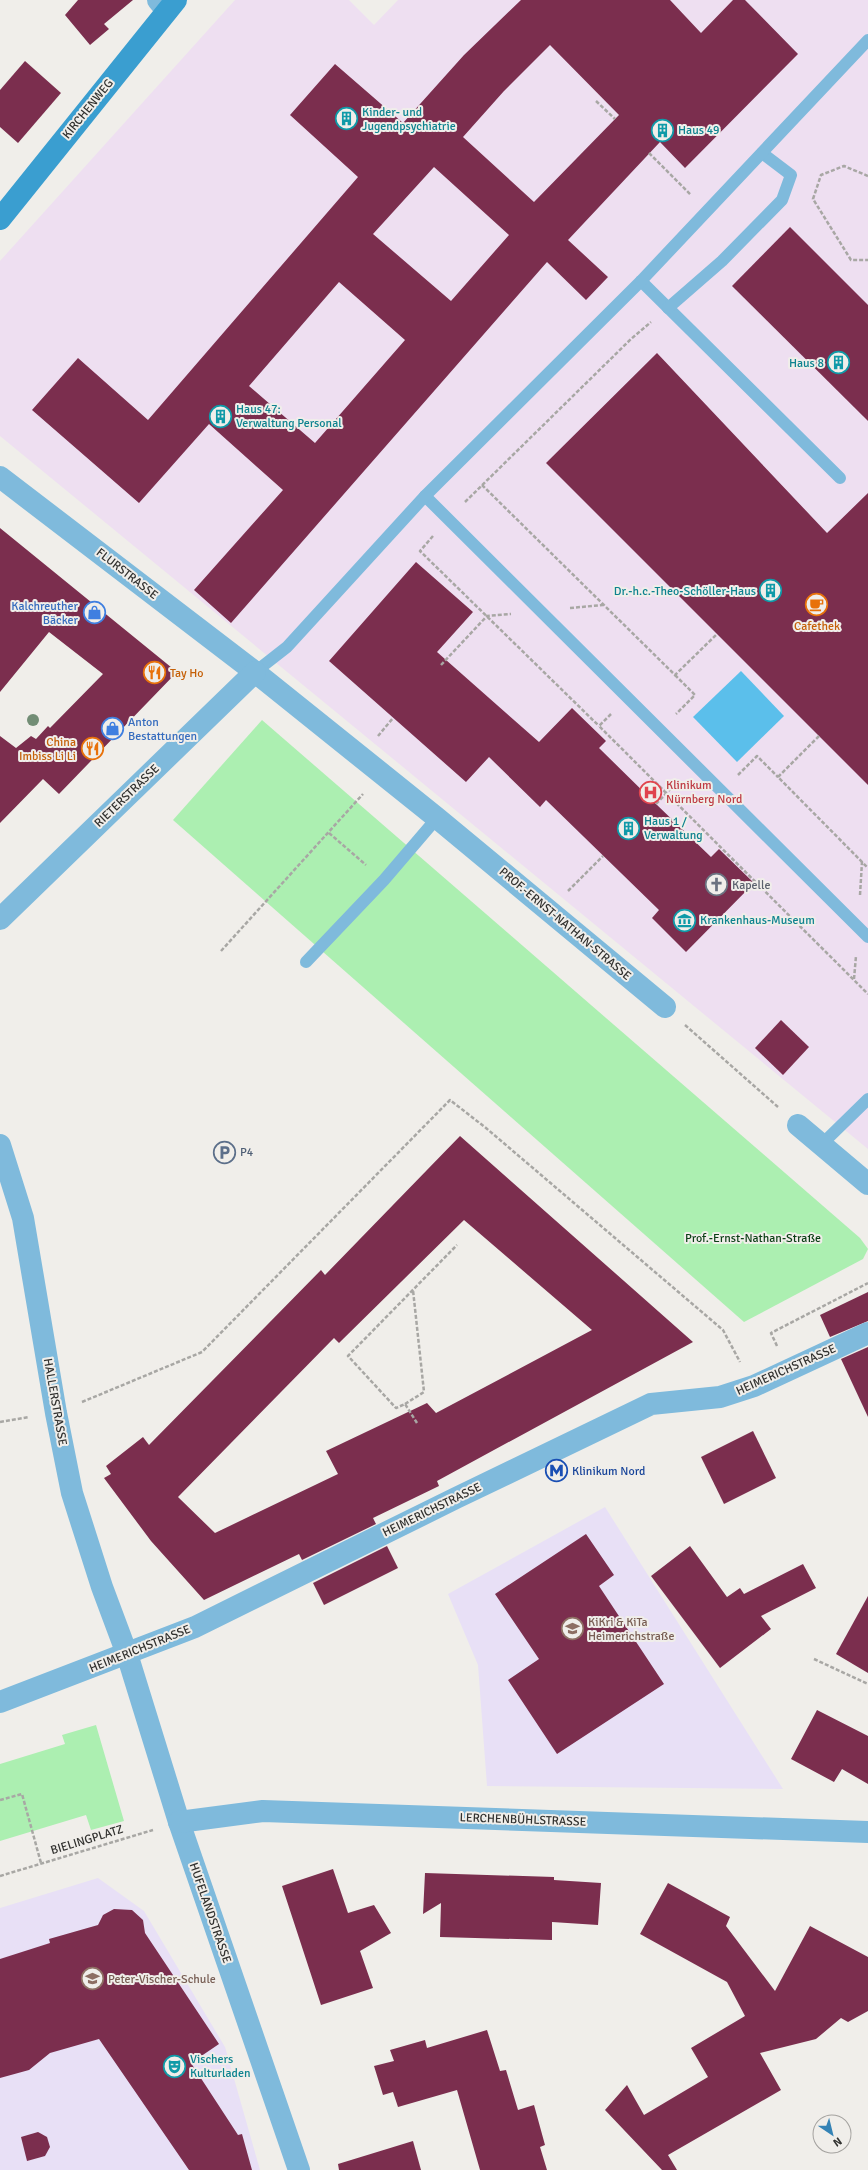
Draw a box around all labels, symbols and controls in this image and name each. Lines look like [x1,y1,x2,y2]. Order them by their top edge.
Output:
street label: KIRCHENWEG [59,76,117,142]
place label: Kinder- und Jugendpsychiatrie [362,105,456,134]
building icon: Kinder- und Jugendpsychiatrie [333,106,359,132]
building icon: Haus 49 [650,117,676,143]
place label: Haus 49 [678,123,720,138]
building icon: Haus 8 [826,350,852,376]
place label: Haus 8 [789,356,824,371]
place label: Haus 47: Verwaltung Personal [236,402,342,431]
building icon: Haus 47: Verwaltung Personal [207,403,233,429]
street label: FLURSTRASSE [93,545,161,603]
building icon: Dr.-h.c.-Theo-Schöller-Haus [758,578,784,604]
place label: Dr.-h.c.-Theo-Schöller-Haus [614,584,756,599]
cafe icon: Cafethek [804,592,830,618]
place label: Kalchreuther Bäcker [11,599,79,628]
shop icon: Kalchreuther Bäcker [81,600,107,626]
place label: Cafethek [794,619,840,634]
restaurant icon: Tay Ho [141,660,167,686]
place label: Tay Ho [170,666,204,681]
place label: Anton Bestattungen [128,715,197,744]
shop icon: Anton Bestattungen [100,716,126,742]
place label: China Imbiss Li Li [19,735,76,764]
restaurant icon: China Imbiss Li Li [79,736,105,762]
street label: RIETERSTRASSE [91,761,163,831]
place label: Klinikum Nürnberg Nord [666,778,742,807]
hospital icon: Klinikum Nürnberg Nord [638,779,664,805]
place label: Haus 1 / Verwaltung [644,814,703,843]
building icon: Haus 1 / Verwaltung [615,815,641,841]
street label: PROF.-ERNST-NATHAN-STRASSE [496,864,634,984]
church icon: Kapelle [704,872,730,898]
place label: Kapelle [732,878,770,893]
museum icon: Krankenhaus-Museum [671,907,697,933]
place label: Krankenhaus-Museum [700,913,815,928]
parking icon: P4 [212,1139,238,1165]
place label: P4 [240,1145,254,1160]
park label: Prof.-Ernst-Nathan-Straße [685,1231,821,1246]
street label: HEIMERICHSTRASSE [734,1341,839,1399]
street label: HALLERSTRASSE [40,1357,70,1447]
metro station icon: Klinikum Nord [544,1458,570,1484]
place label: Klinikum Nord [572,1464,645,1479]
street label: HEIMERICHSTRASSE [380,1480,484,1540]
place label: KiKri & KiTa Heimerichstraße [588,1615,674,1644]
school or university icon: KiKri & KiTa Heimerichstraße [559,1616,585,1642]
street label: HEIMERICHSTRASSE [87,1622,193,1676]
street label: LERCHENBÜHLSTRASSE [459,1810,587,1830]
street label: BIELINGPLATZ [49,1822,125,1858]
street label: HUFELANDSTRASSE [186,1861,234,1966]
school or university icon: Peter-Vischer-Schule [79,1966,105,1992]
place label: Peter-Vischer-Schule [108,1972,216,1987]
place label: Vischers Kulturladen [190,2052,251,2081]
theatre icon: Vischers Kulturladen [162,2053,188,2079]
north arrow [812,2114,852,2154]
text: N [831,2134,844,2149]

